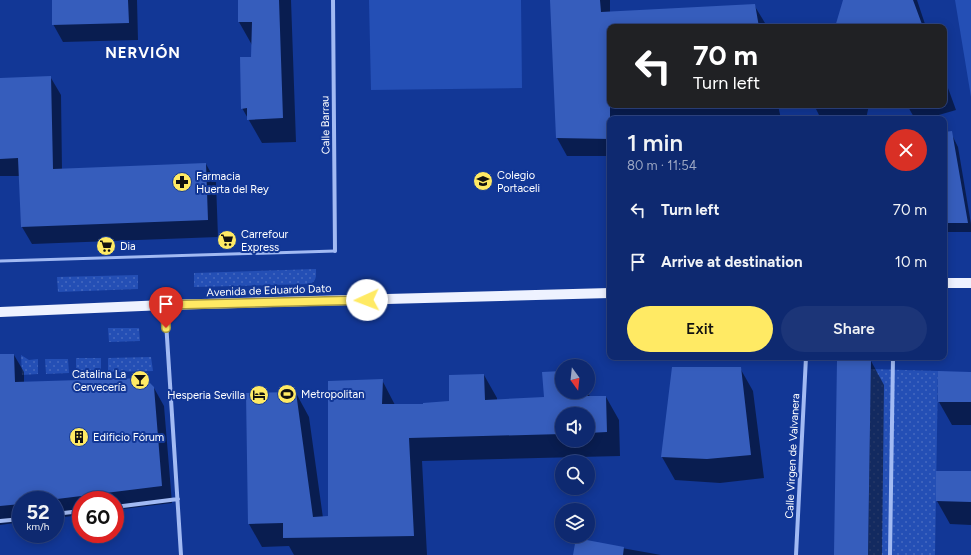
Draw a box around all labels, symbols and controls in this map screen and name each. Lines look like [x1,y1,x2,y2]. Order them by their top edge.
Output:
text: 70 m [693,38,758,72]
icon: left [627,40,679,92]
district label: NERVIÓN [105,44,181,62]
text: Turn left [693,72,760,94]
street label: Calle Barrau [318,96,333,154]
text: 1 min [627,128,683,157]
button: close [885,129,927,171]
text: 80 m · 11:54 [627,158,697,173]
place label: Colegio Portaceli [497,169,540,195]
place label: Farmacia Huerta del Rey [196,170,269,196]
school or university icon: Colegio Portaceli [472,170,494,192]
pharmacy icon: Farmacia Huerta del Rey [171,171,193,193]
icon: left [627,199,649,221]
text: Turn left [661,201,719,219]
text: 70 m [893,201,927,219]
place label: Carrefour Express [241,228,289,254]
supermarket icon: Carrefour Express [216,229,238,251]
supermarket icon: Dia [95,235,117,257]
place label: Dia [120,240,136,253]
icon: arrive [627,251,649,273]
text: Arrive at destination [661,253,802,271]
text: 10 m [895,253,927,271]
position arrow [346,279,388,321]
street label: Avenida de Eduardo Dato [206,282,332,299]
pin [149,287,183,328]
icon: arrive [155,293,177,315]
button: Exit [627,306,773,352]
button: Share [781,306,927,352]
north arrow [555,359,595,399]
map controls [555,359,595,543]
place label: Catalina La Cervecería [72,368,126,394]
bar icon: Catalina La Cervecería [129,369,151,391]
sports icon: Metropolitan [276,383,298,405]
hotel icon: Hesperia Sevilla [248,384,270,406]
place label: Metropolitan [301,388,364,401]
place label: Hesperia Sevilla [167,389,245,402]
street label: Calle Virgen de Valvanera [783,393,802,519]
button: sound [555,407,595,447]
building icon: Edificio Fórum [68,426,90,448]
place label: Edificio Fórum [93,431,164,444]
button: search [555,455,595,495]
speed limit sign: 60 [72,491,124,543]
text: 52 [26,500,50,524]
button: layers [555,503,595,543]
text: km/h [27,520,49,533]

